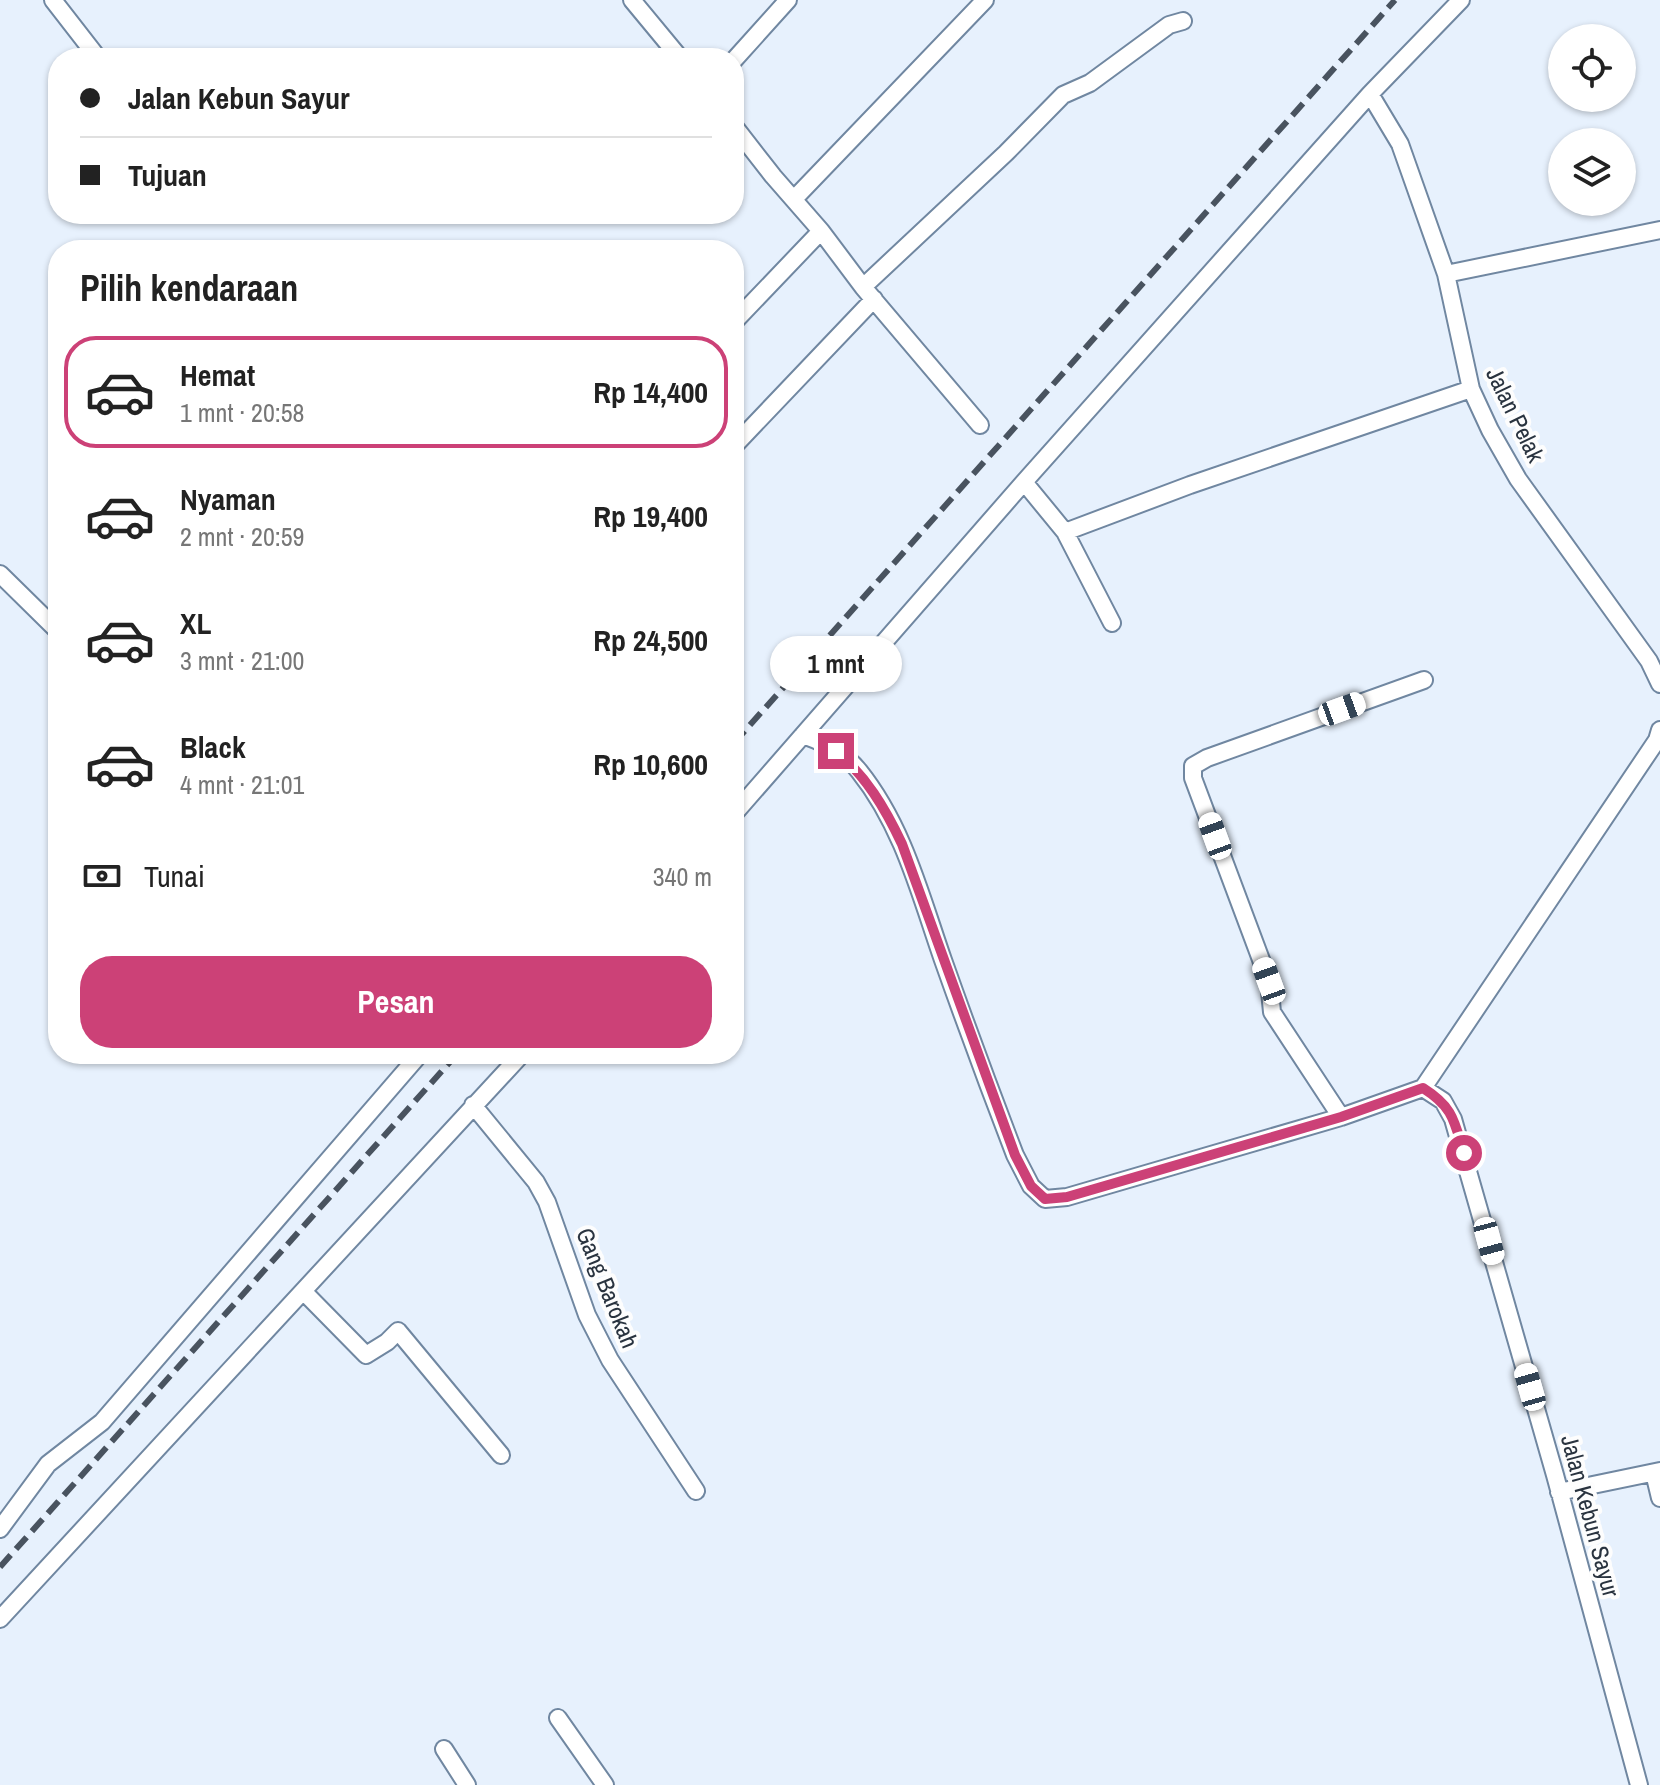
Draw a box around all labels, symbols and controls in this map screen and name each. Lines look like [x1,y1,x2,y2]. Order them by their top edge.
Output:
map controls [1548,24,1636,216]
button: locate [1548,24,1636,112]
text: Jalan Kebun Sayur [128,78,350,118]
button: layers [1548,128,1636,216]
text: Tujuan [128,155,207,195]
text: Pilih kendaraan [80,264,298,312]
text: Hemat [180,355,255,395]
icon: car [84,356,156,428]
street label: Jalan Pelak [1479,362,1553,467]
text: Rp 14,400 [593,372,708,412]
text: 1 mnt · 20:58 [180,395,304,430]
text: Nyaman [180,479,276,519]
icon: car [84,480,156,552]
text: Rp 19,400 [593,496,708,536]
text: 2 mnt · 20:59 [180,519,304,554]
text: XL [180,603,211,643]
icon: car [84,604,156,676]
text: Rp 24,500 [593,620,708,660]
callout: 1 mnt [770,635,902,691]
text: 3 mnt · 21:00 [180,643,304,678]
text: 1 mnt [808,646,864,681]
car [1315,690,1369,728]
text: Black [180,727,246,767]
icon: car [84,728,156,800]
route end [818,733,854,769]
text: Rp 10,600 [593,744,708,784]
text: 4 mnt · 21:01 [180,767,304,802]
car [1196,809,1234,863]
icon: cash [80,854,124,898]
text: Tunai [144,856,205,896]
text: 340 m [653,859,712,894]
car [1250,954,1288,1008]
button: Pesan [80,956,712,1048]
route start [1446,1135,1482,1171]
car [1471,1215,1507,1267]
street label: Gang Barokah [569,1223,647,1352]
car [1512,1361,1548,1413]
street label: Jalan Kebun Sayur [1554,1431,1628,1601]

